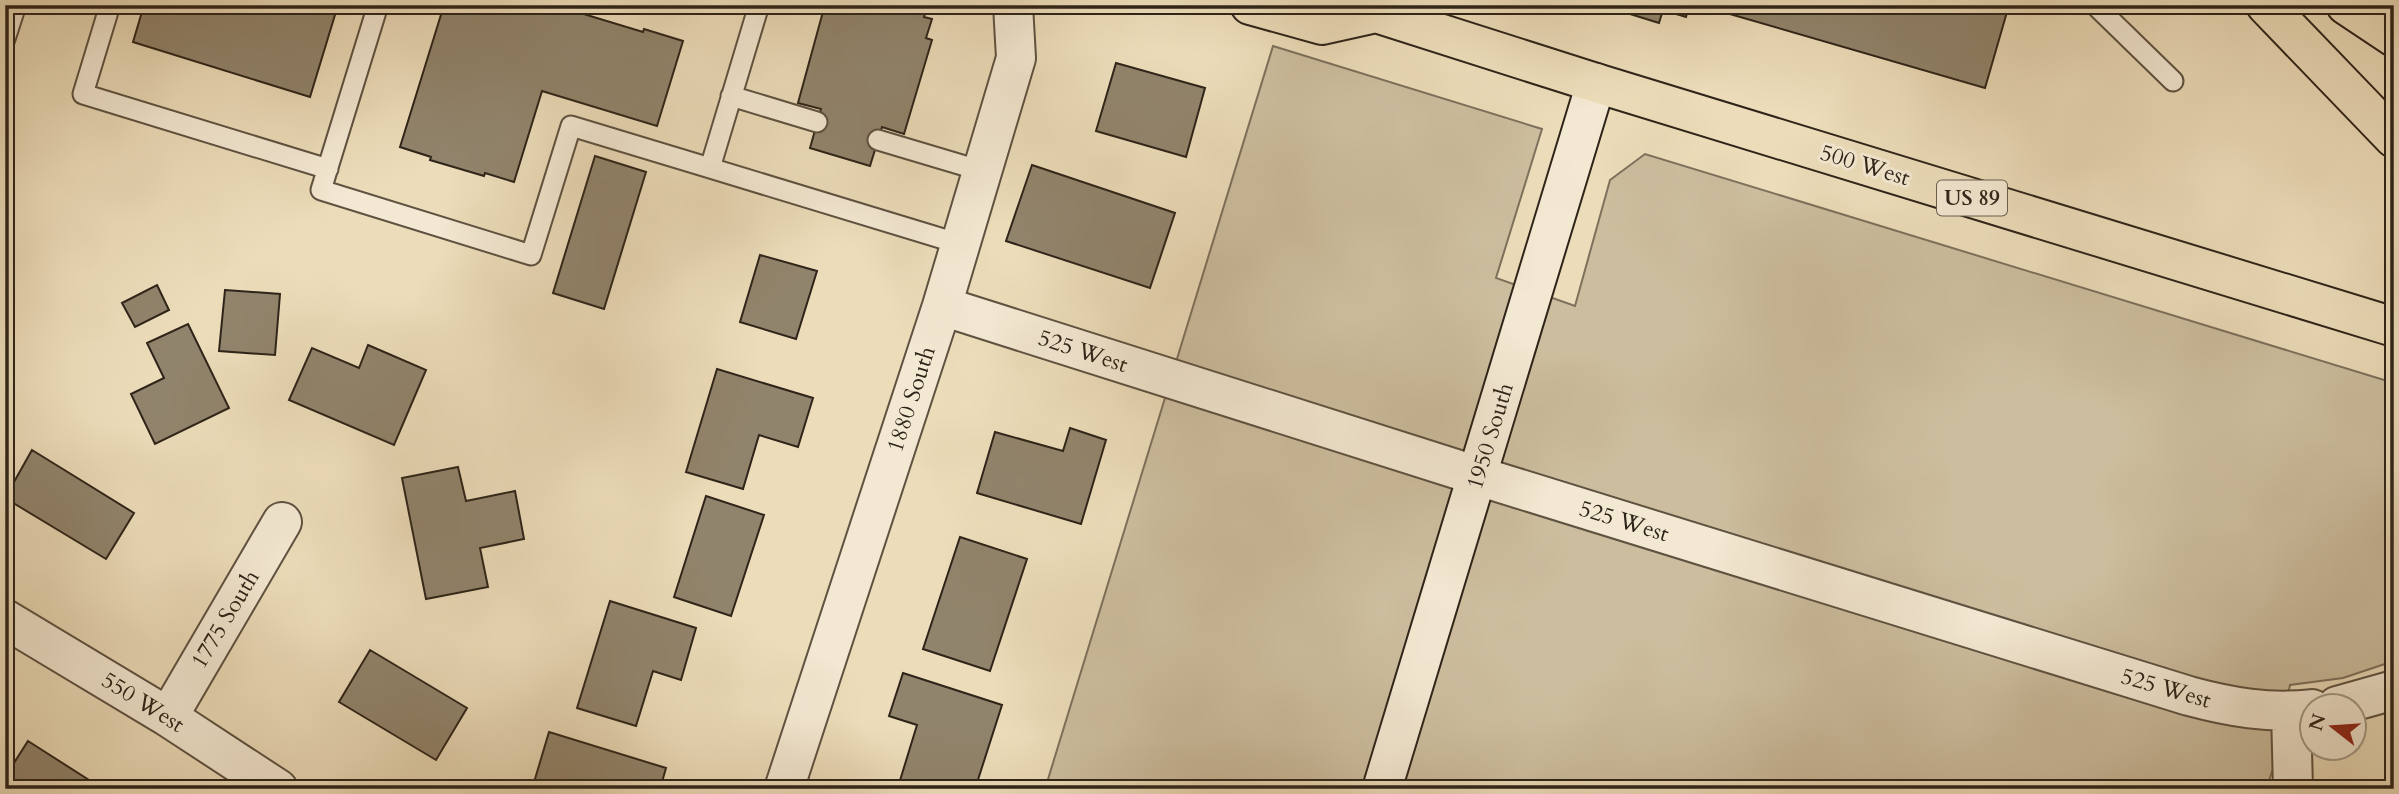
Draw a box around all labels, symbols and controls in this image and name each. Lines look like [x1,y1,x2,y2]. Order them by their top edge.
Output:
street label: 500 West [1816,137,1914,193]
road number: US 89 [1937,180,2007,216]
street label: 525 West [1034,322,1132,380]
street label: 1880 South [879,342,943,456]
street label: 1950 South [1459,379,1521,493]
street label: 525 West [1575,493,1673,549]
street label: 1775 South [183,564,267,674]
street label: 525 West [2117,660,2215,716]
street label: 550 West [96,664,190,740]
north arrow [2298,692,2368,762]
text: N [2303,710,2333,734]

